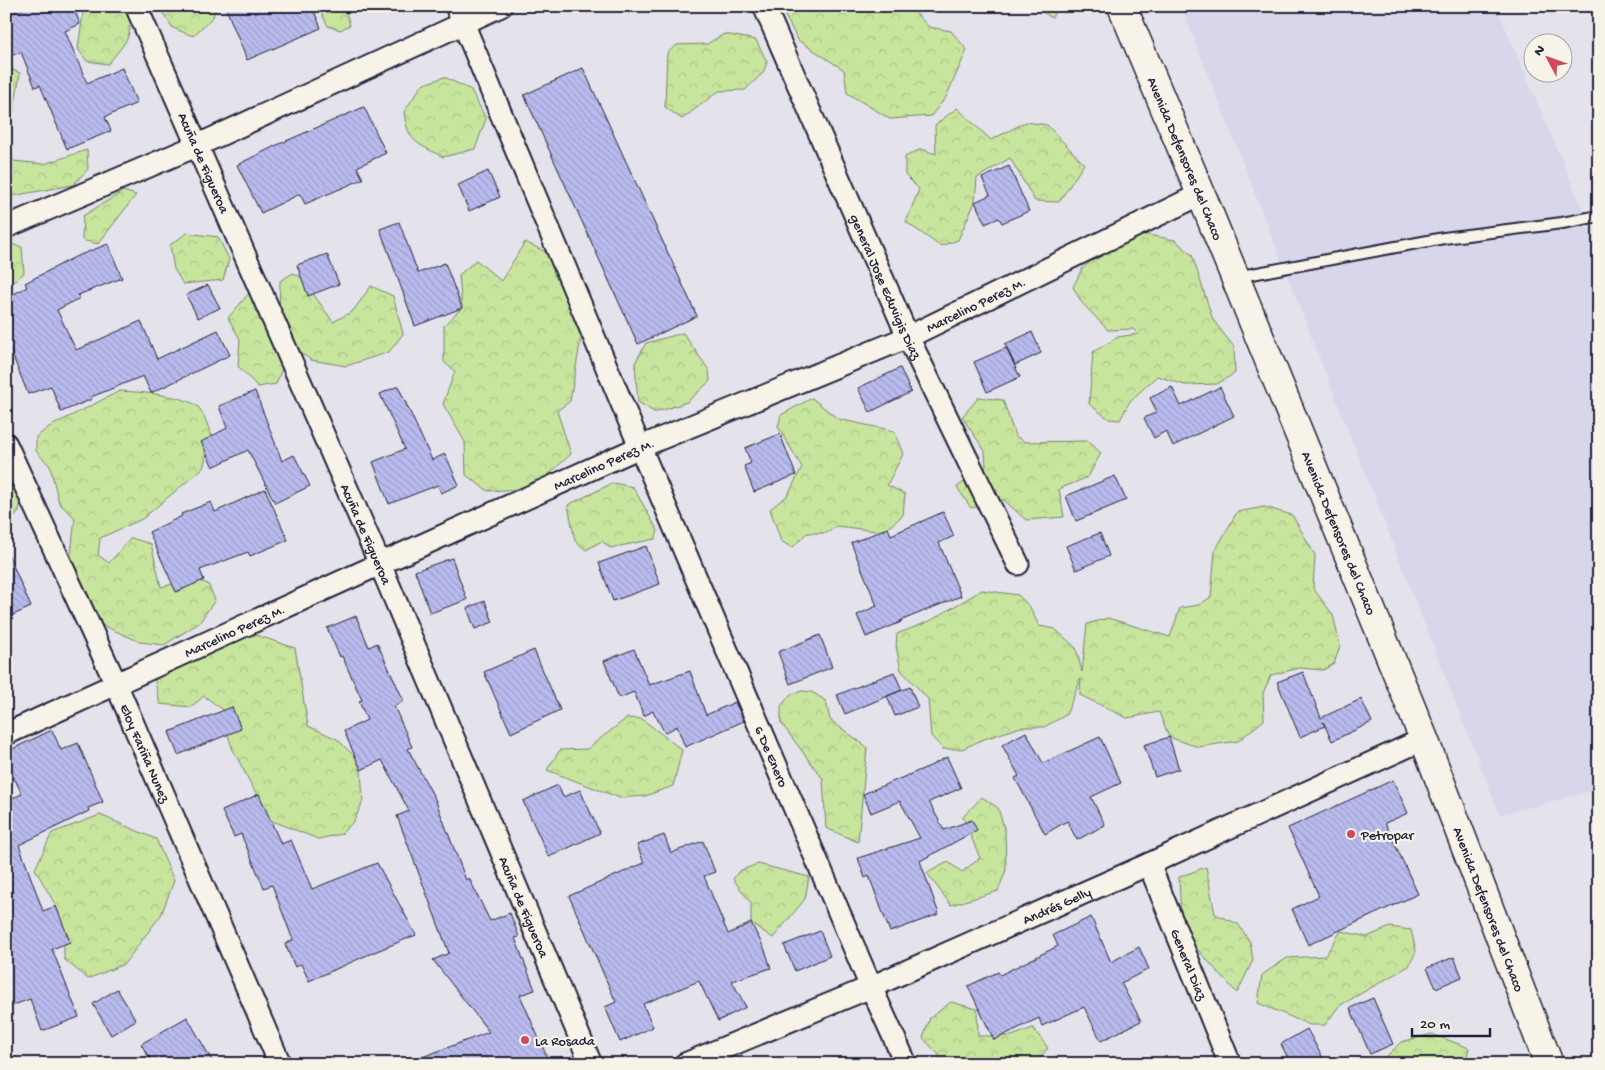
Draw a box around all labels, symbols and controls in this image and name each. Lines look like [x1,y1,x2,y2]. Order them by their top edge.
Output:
north arrow [1522,32,1572,82]
text: N [1531,42,1549,60]
street label: Avenida Defensores del Chaco [1142,75,1225,243]
street label: Acuña de Figueroa [173,111,232,218]
street label: general Jose Eduvigis Diaz [845,212,924,364]
street label: Marcelino Perez M. [924,275,1029,338]
street label: Marcelino Perez M. [552,436,658,496]
street label: Avenida Defensores del Chaco [1296,449,1378,618]
street label: Acuña de Figueroa [335,482,394,589]
street label: Marcelino Perez M. [183,602,289,663]
street label: Eloy Fariña Nunez [115,702,173,807]
street label: 6 De Enero [749,724,791,790]
street label: Avenida Defensores del Chaco [1448,825,1526,995]
marker: Petropar [1345,828,1357,840]
place label: Petropar [1360,828,1415,845]
street label: Acuña de Figueroa [493,855,552,962]
street label: Andrés Gelly [1021,885,1094,930]
street label: General Diaz [1165,927,1210,1004]
scale bar [1412,1005,1490,1037]
text: 20 m [1420,1016,1450,1034]
marker: La Rosada [519,1034,531,1046]
place label: La Rosada [535,1034,596,1051]

